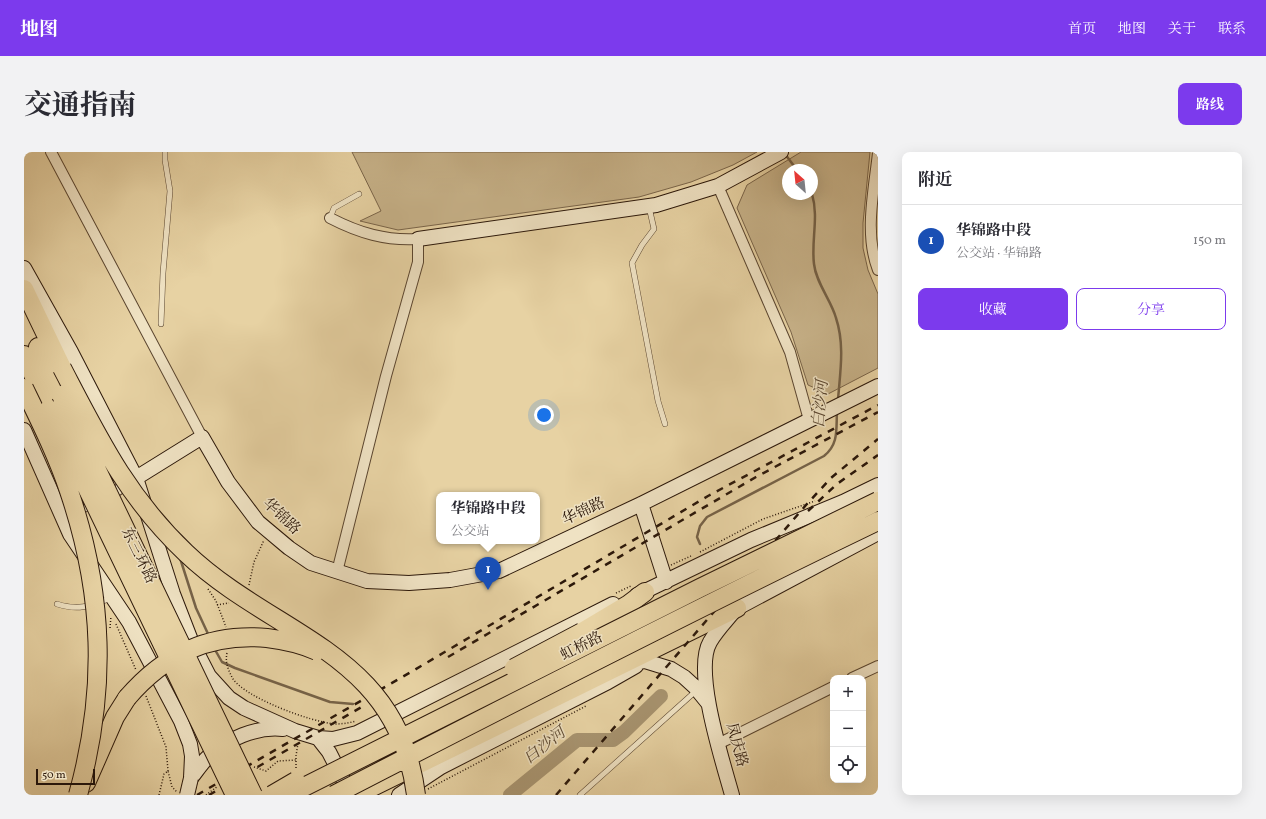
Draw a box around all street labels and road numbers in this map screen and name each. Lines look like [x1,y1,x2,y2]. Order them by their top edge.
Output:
street label: 华锦路 [559,493,609,531]
street label: 华锦路 [257,494,305,540]
street label: 东三环路 [115,524,161,588]
street label: 虹桥路 [557,627,607,667]
street label: 凤庆路 [720,721,752,769]

